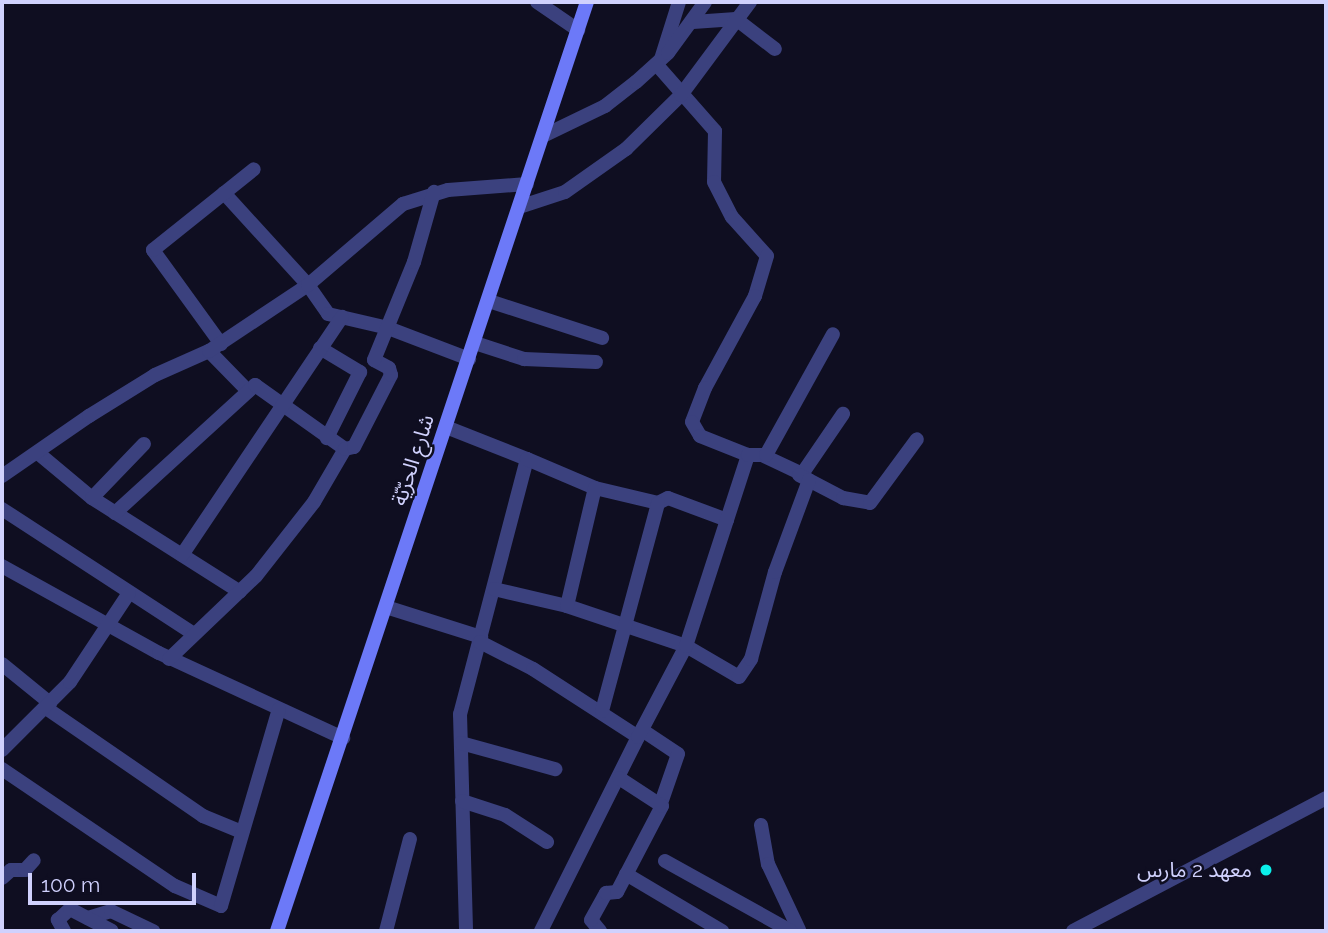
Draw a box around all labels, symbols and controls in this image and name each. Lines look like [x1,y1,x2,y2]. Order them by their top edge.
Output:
street label: شارع الحرّيّة [386,411,440,509]
place label: معهد 2 مارس [1137,857,1252,883]
scale bar [32,860,200,904]
marker: معهد 2 مارس [1258,862,1274,878]
text: 100 m [41,872,100,897]

